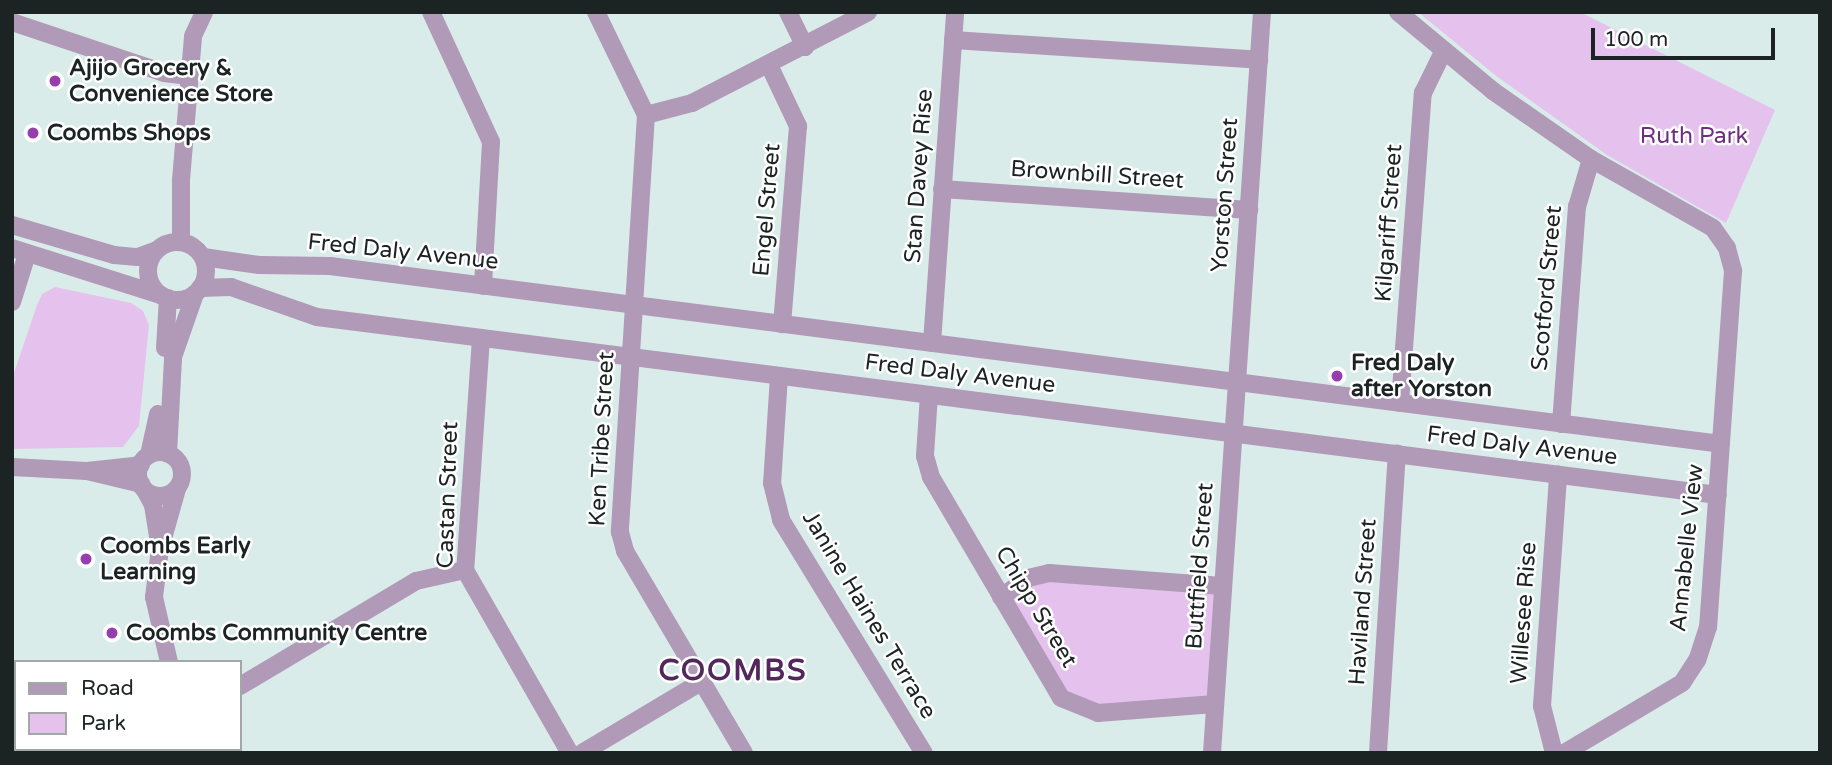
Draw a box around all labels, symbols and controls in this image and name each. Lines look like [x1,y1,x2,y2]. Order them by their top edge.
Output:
scale bar [1594,14,1778,58]
text: 100 m [1604,27,1668,52]
place label: Ajijo Grocery & Convenience Store [69,54,273,108]
marker: Ajijo Grocery & Convenience Store [47,73,63,89]
street label: Stan Davey Rise [899,88,939,264]
street label: Yorston Street [1206,117,1244,273]
place label: Coombs Shops [47,119,211,147]
park label: Ruth Park [1640,122,1748,150]
marker: Coombs Shops [25,125,41,141]
street label: Engel Street [747,142,787,278]
street label: Kilgariff Street [1370,143,1408,303]
street label: Brownbill Street [1009,155,1185,195]
street label: Scotford Street [1526,204,1568,372]
street label: Fred Daly Avenue [306,228,500,276]
street label: Fred Daly Avenue [863,349,1057,399]
place label: Fred Daly after Yorston [1351,349,1492,403]
street label: Ken Tribe Street [584,351,620,527]
marker: Fred Daly after Yorston [1329,368,1345,384]
street label: Castan Street [432,421,464,569]
street label: Fred Daly Avenue [1425,421,1619,471]
street label: Annabelle View [1664,463,1710,633]
street label: Buttfield Street [1180,482,1220,650]
street label: Janine Haines Terrace [796,506,942,724]
street label: Haviland Street [1343,518,1383,686]
place label: Coombs Early Learning [100,532,251,586]
street label: Chipp Street [989,541,1083,673]
street label: Willesee Rise [1505,541,1543,685]
marker: Coombs Early Learning [78,551,94,567]
place label: Coombs Community Centre [126,619,427,647]
marker: Coombs Community Centre [104,625,120,641]
district label: COOMBS [659,653,807,689]
legend [14,660,242,751]
text: Road [81,676,134,701]
text: Park [81,711,126,736]

